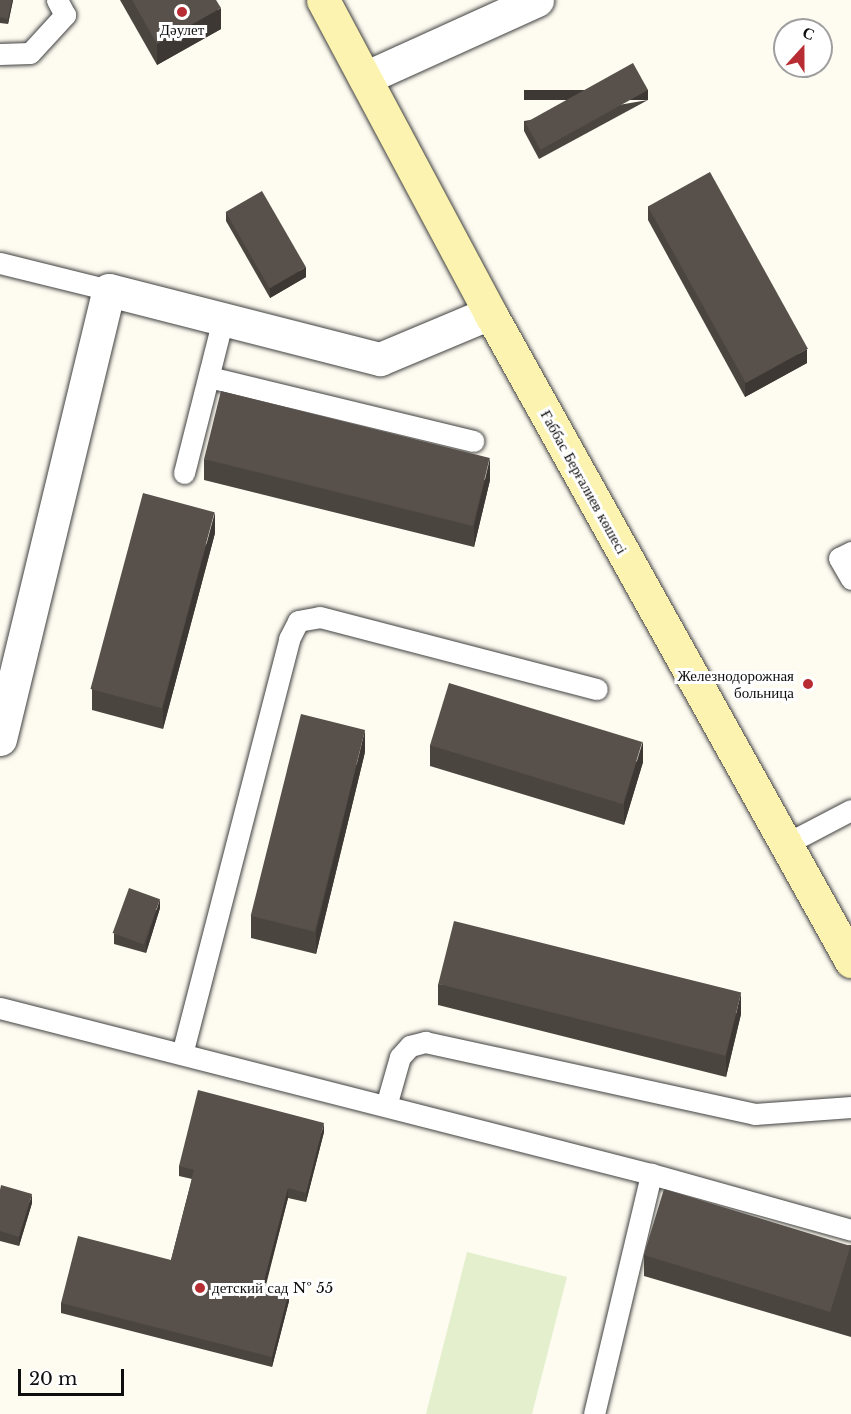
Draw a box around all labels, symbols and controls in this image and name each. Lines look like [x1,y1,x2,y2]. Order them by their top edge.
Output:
marker: Дәулет [175,5,189,19]
north arrow [773,18,833,78]
place label: Дәулет [160,21,204,39]
text: С [800,22,818,44]
street label: Ғаббас Берғалиев көшесі [537,407,631,557]
place label: Железнодорожная больница [678,666,794,701]
marker: Железнодорожная больница [799,675,817,693]
place label: детский сад № 55 [212,1279,333,1297]
marker: детский сад № 55 [193,1281,207,1295]
scale bar [21,1357,128,1395]
text: 20 m [29,1368,77,1390]

